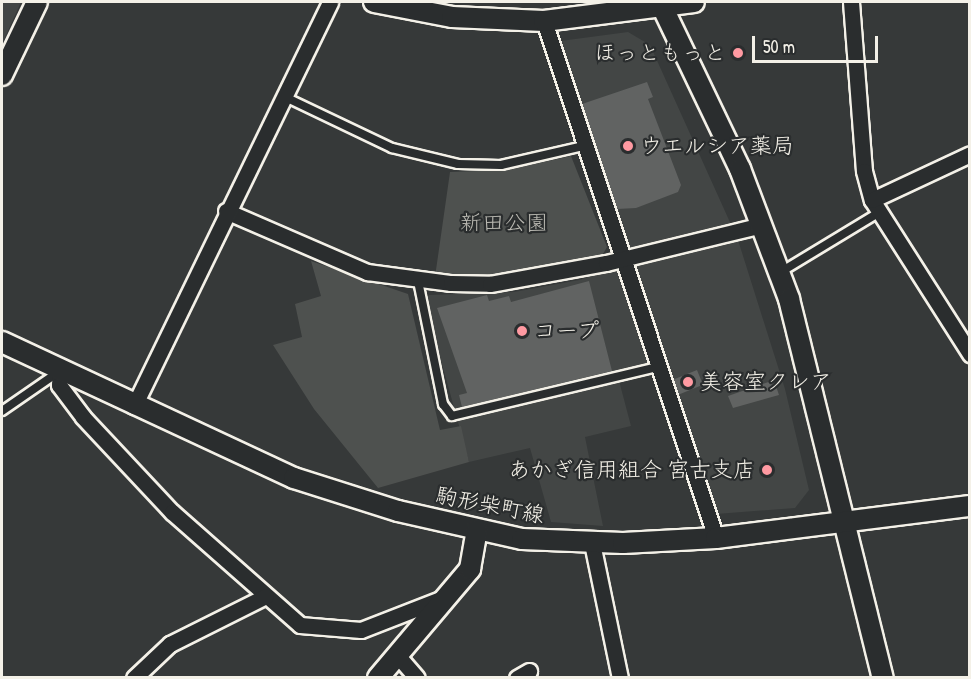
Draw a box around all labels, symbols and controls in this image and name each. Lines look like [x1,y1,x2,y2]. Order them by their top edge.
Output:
scale bar [755,24,881,62]
text: 50 m [763,34,795,59]
place label: ほっともっと [594,40,726,66]
marker: ほっともっと [731,46,745,60]
place label: ウエルシア薬局 [640,133,794,159]
marker: ウエルシア薬局 [621,139,635,153]
park label: 新田公園 [460,210,548,236]
place label: コープ [534,318,600,344]
marker: コープ [515,324,529,338]
place label: 美容室クレア [700,369,832,395]
marker: 美容室クレア [681,375,695,389]
place label: あかぎ信用組合 宮古支店 [508,457,755,483]
marker: あかぎ信用組合 宮古支店 [760,463,774,477]
street label: 駒形柴町線 [433,482,547,528]

